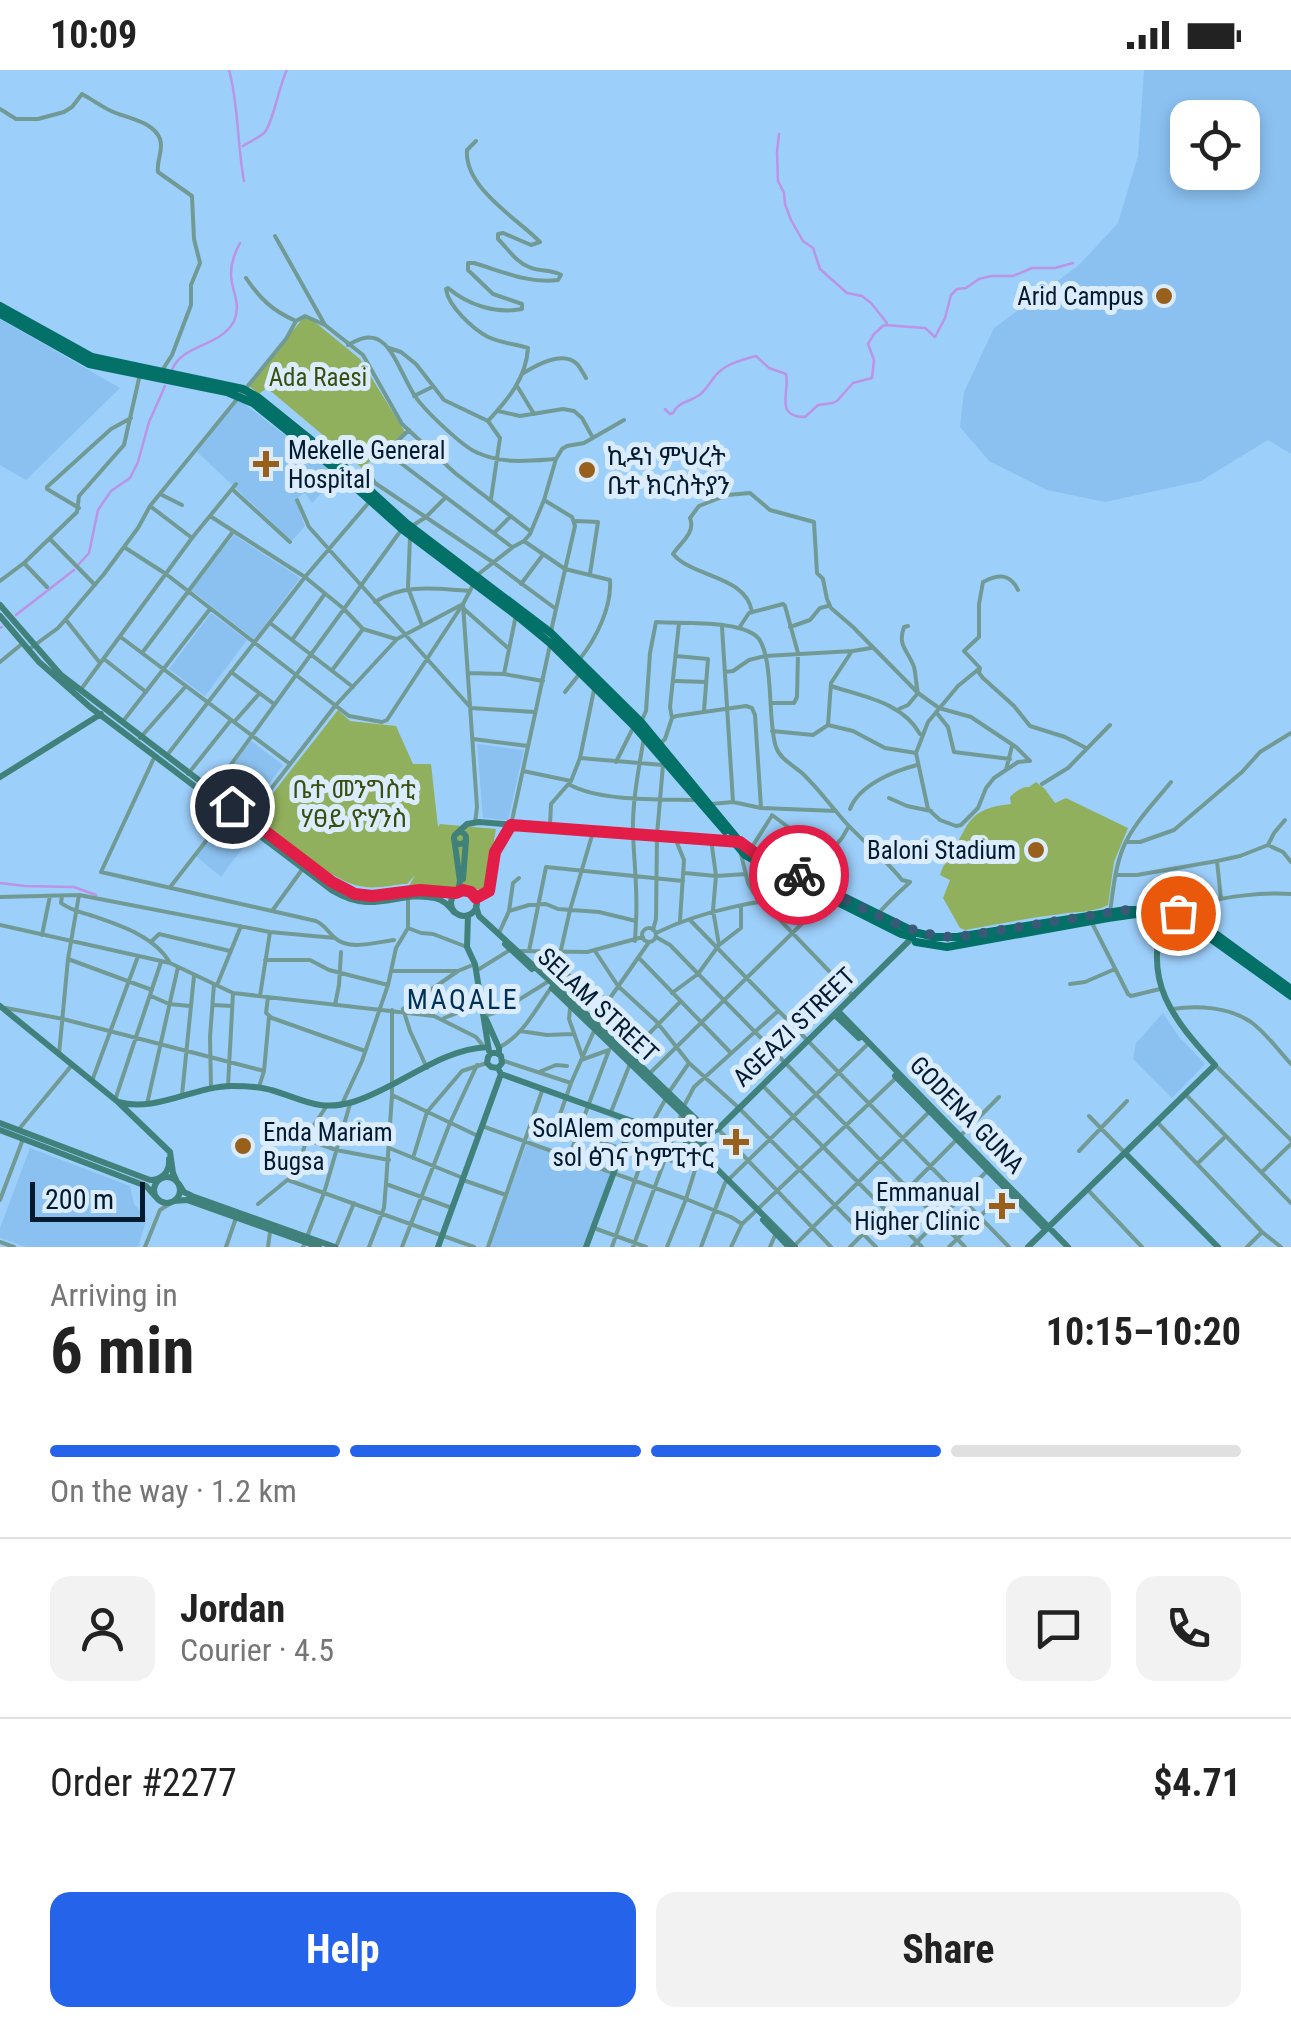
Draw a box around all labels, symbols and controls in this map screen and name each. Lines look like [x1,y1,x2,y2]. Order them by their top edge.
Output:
text: 10:09 [50,13,137,57]
map controls [1170,100,1260,190]
button: locate [1170,100,1260,190]
place label: Arid Campus [1017,282,1144,311]
marker: Arid Campus [1153,285,1175,307]
park label: Ada Raesi [269,363,367,392]
place label: Mekelle General Hospital [288,436,445,494]
place label: ኪዳነ ምህረት ቤተ ክርስትያን [607,442,730,500]
marker: Mekelle General Hospital [253,451,279,477]
marker: ኪዳነ ምህረት ቤተ ክርስትያን [576,459,598,481]
pin [190,764,275,849]
park label: ቤተ መንግስቲ ሃፀይ ዮሃንስ [292,775,416,833]
icon: home [205,779,260,834]
courier [749,825,849,925]
place label: Baloni Stadium [867,836,1016,865]
marker: Baloni Stadium [1025,839,1047,861]
icon: bike [772,848,827,903]
pin [1136,871,1221,956]
icon: bag [1151,886,1206,941]
street label: SELAM STREET [532,942,664,1068]
street label: AGEAZI STREET [727,962,861,1092]
district label: MAQALE [407,983,519,1016]
street label: GODENA GUNA [904,1051,1030,1179]
place label: SolAlem computer sol ፅገና ኮምፒተር [532,1114,714,1172]
place label: Enda Mariam Bugsa [263,1118,393,1176]
marker: SolAlem computer sol ፅገና ኮምፒተር [723,1129,749,1155]
marker: Enda Mariam Bugsa [232,1135,254,1157]
scale bar [30,1177,145,1222]
place label: Emmanual Higher Clinic [854,1178,980,1236]
text: 200 m [45,1183,114,1216]
marker: Emmanual Higher Clinic [989,1193,1015,1219]
text: Arriving in [50,1276,178,1314]
text: 10:15–10:20 [1046,1310,1241,1354]
text: 6 min [50,1313,194,1389]
text: On the way · 1.2 km [50,1472,297,1510]
button: person [50,1576,155,1681]
button: chat [1006,1576,1111,1681]
button: phone [1136,1576,1241,1681]
text: Jordan [180,1587,285,1631]
text: Courier · 4.5 [180,1631,334,1669]
text: Order #2277 [50,1761,237,1805]
text: $4.71 [1153,1761,1241,1805]
button: Help [50,1892,636,2007]
button: Share [656,1892,1241,2007]

